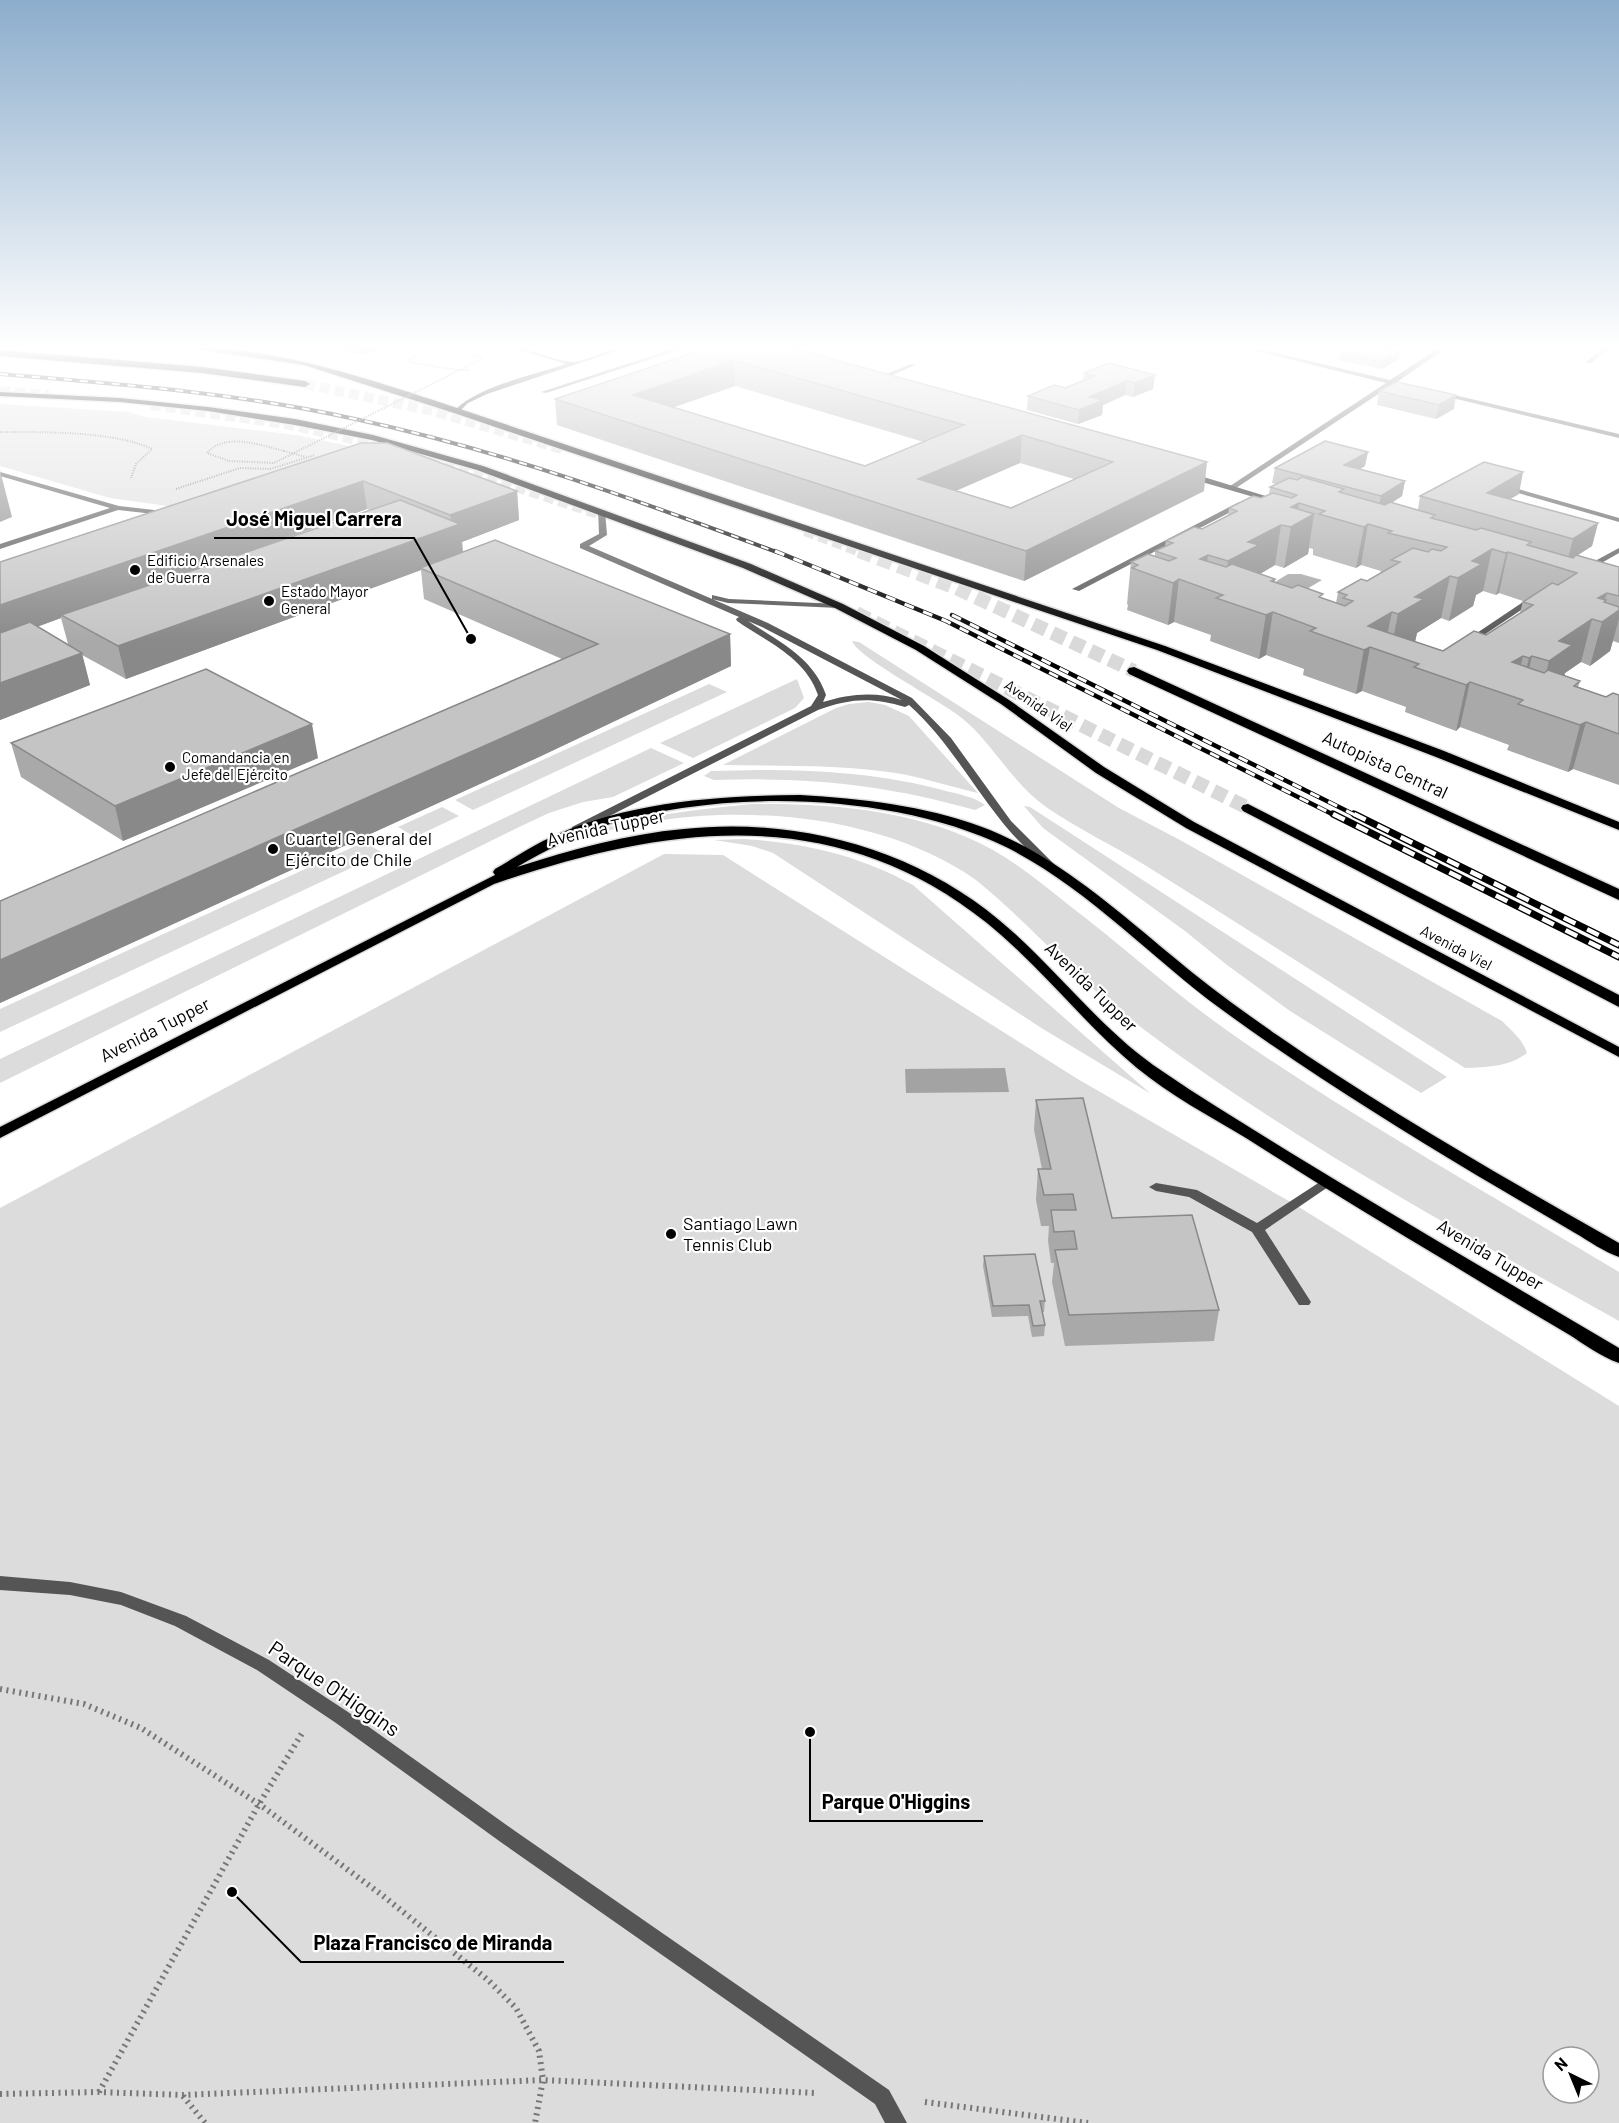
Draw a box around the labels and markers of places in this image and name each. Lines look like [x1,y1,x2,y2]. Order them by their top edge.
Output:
callout: José Miguel Carrera [214,500,414,538]
place label: Edificio Arsenales de Guerra [147,551,264,586]
marker: Edificio Arsenales de Guerra [128,563,142,577]
place label: Estado Mayor General [281,582,369,617]
marker: Estado Mayor General [262,594,276,608]
place label: Comandancia en Jefe del Ejército [182,748,290,783]
marker: Comandancia en Jefe del Ejército [163,760,177,774]
place label: Cuartel General del Ejército de Chile [285,827,432,870]
marker: Cuartel General del Ejército de Chile [266,842,280,856]
place label: Santiago Lawn Tennis Club [683,1212,798,1255]
marker: Santiago Lawn Tennis Club [664,1227,678,1241]
callout: Parque O'Higgins [810,1783,983,1821]
callout: Plaza Francisco de Miranda [301,1924,564,1962]

